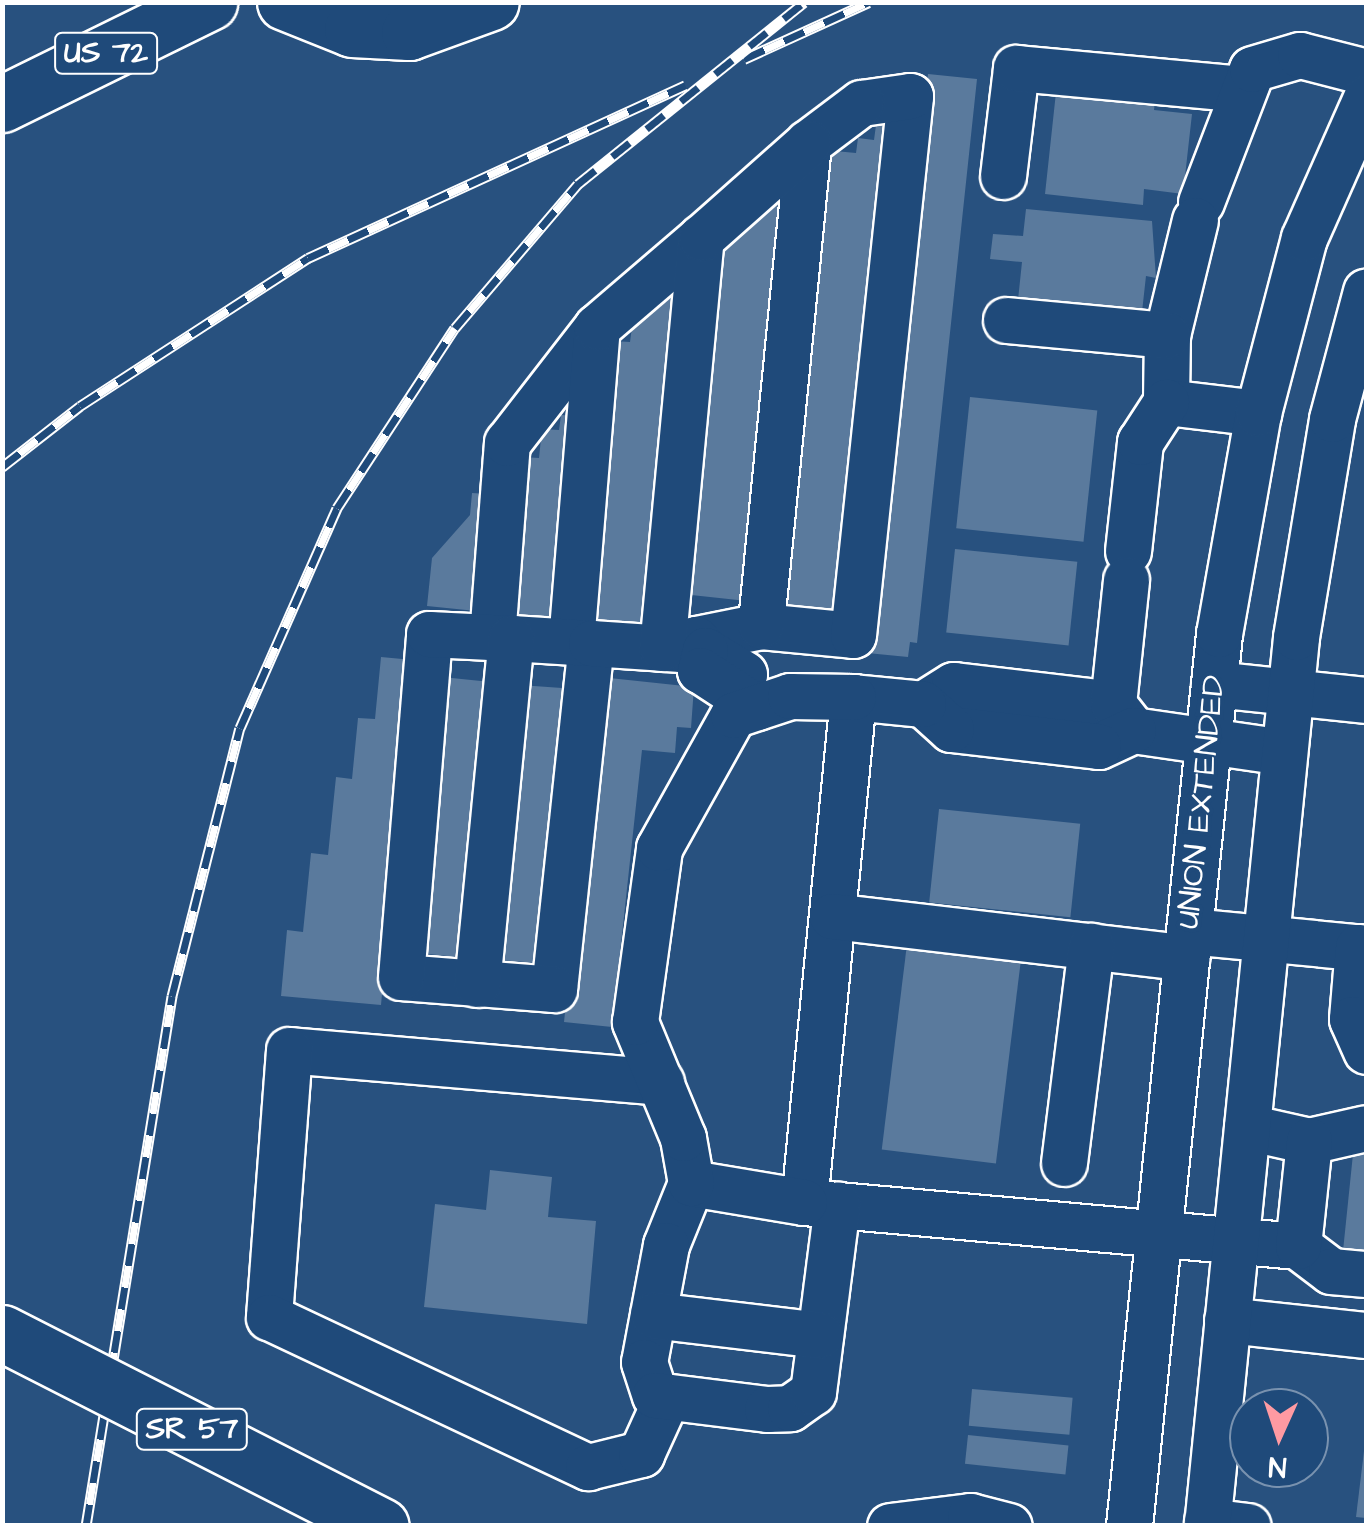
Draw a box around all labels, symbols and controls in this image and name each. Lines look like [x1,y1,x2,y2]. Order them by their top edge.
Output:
road number: US 72 [54,28,158,78]
street label: UNION EXTENDED [1170,673,1234,931]
north arrow [1229,1388,1329,1488]
road number: SR 57 [134,1404,250,1454]
text: N [1268,1447,1287,1486]

